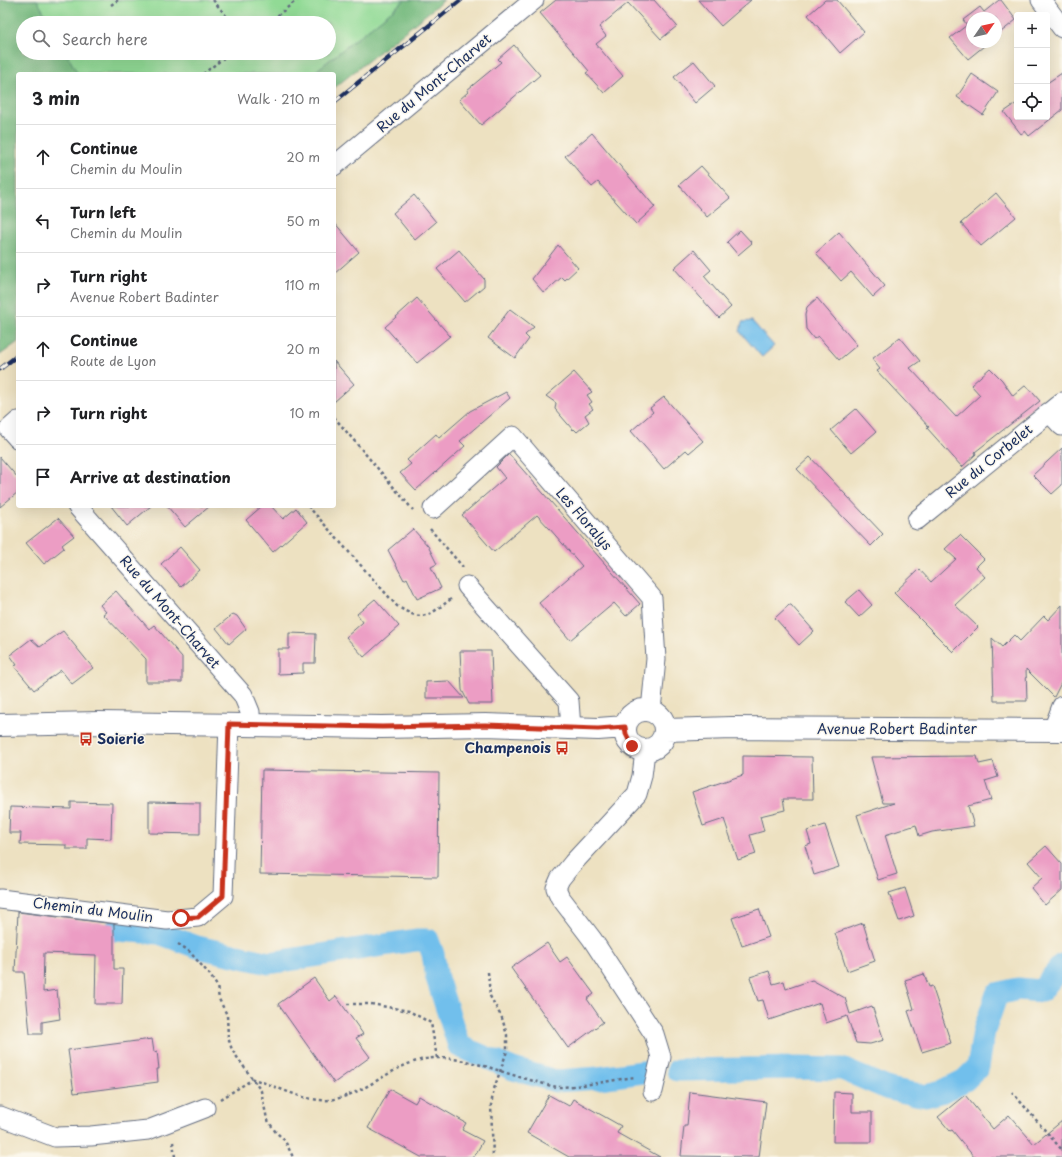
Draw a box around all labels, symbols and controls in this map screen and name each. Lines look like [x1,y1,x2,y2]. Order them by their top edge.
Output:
north arrow [966,12,1002,48]
map controls [1014,12,1050,120]
button: + [1014,12,1050,48]
search box [16,16,336,60]
icon: search [30,27,52,49]
text: Search here [62,27,148,50]
street label: Rue du Mont-Charvet [372,28,496,137]
button: − [1014,48,1050,84]
button: locate [1014,84,1050,120]
text: 3 min [32,85,80,111]
text: Walk · 210 m [237,89,320,108]
text: Continue [70,136,138,159]
icon: ahead [32,146,54,168]
text: 20 m [286,147,320,166]
text: Chemin du Moulin [70,159,183,178]
text: Turn left [70,200,136,223]
icon: left [32,210,54,232]
text: 50 m [286,211,320,230]
text: Chemin du Moulin [70,223,183,242]
text: Turn right [70,264,147,287]
icon: right [32,274,54,296]
text: 110 m [285,275,320,294]
text: Avenue Robert Badinter [70,287,219,306]
text: Continue [70,328,138,351]
icon: ahead [32,338,54,360]
text: 20 m [286,339,320,358]
text: Route de Lyon [70,351,156,370]
text: Turn right [70,401,147,424]
icon: right [32,402,54,424]
text: 10 m [290,403,320,422]
street label: Rue du Corbelet [940,419,1037,503]
text: Arrive at destination [70,465,231,488]
icon: arrive [32,466,54,488]
street label: Les Floralys [551,483,618,555]
street label: Rue du Mont-Charvet [115,550,226,673]
street label: Avenue Robert Badinter [817,718,978,739]
place label: Soierie [97,728,145,749]
bus stop icon: Soierie [78,731,94,747]
place label: Champenois [465,737,551,758]
route end [623,737,641,755]
bus stop icon: Champenois [554,740,570,756]
street label: Chemin du Moulin [32,892,154,927]
route start [172,909,190,927]

